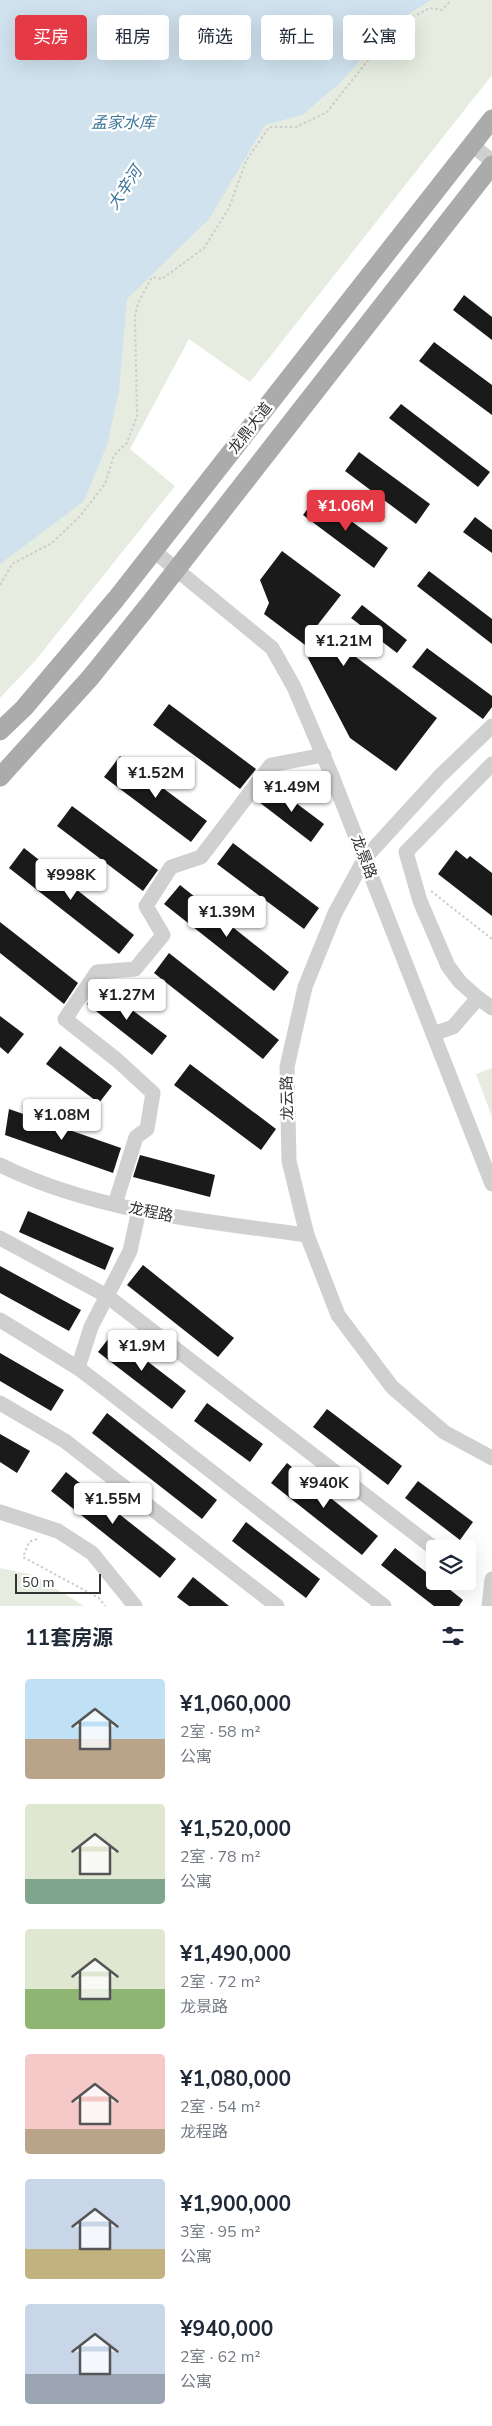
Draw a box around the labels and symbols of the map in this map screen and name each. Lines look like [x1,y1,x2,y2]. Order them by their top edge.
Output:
water label: 孟家水库 [91,112,158,134]
water label: 大辛河 [102,159,149,214]
street label: 龙鼎大道 [224,398,276,458]
pin: ¥1.06M [305,490,387,532]
pin: ¥1.21M [303,624,385,667]
pin: ¥1.52M [115,756,197,799]
pin: ¥1.49M [251,770,333,813]
street label: 龙景路 [347,832,381,882]
pin: ¥998K [36,858,106,901]
pin: ¥1.39M [186,896,268,938]
pin: ¥1.27M [86,978,168,1021]
street label: 龙云路 [277,1075,297,1121]
pin: ¥1.08M [21,1098,103,1141]
street label: 龙程路 [127,1198,175,1226]
pin: ¥1.9M [107,1330,177,1372]
pin: ¥940K [289,1466,359,1509]
pin: ¥1.55M [72,1482,154,1525]
scale bar [15,1571,101,1594]

